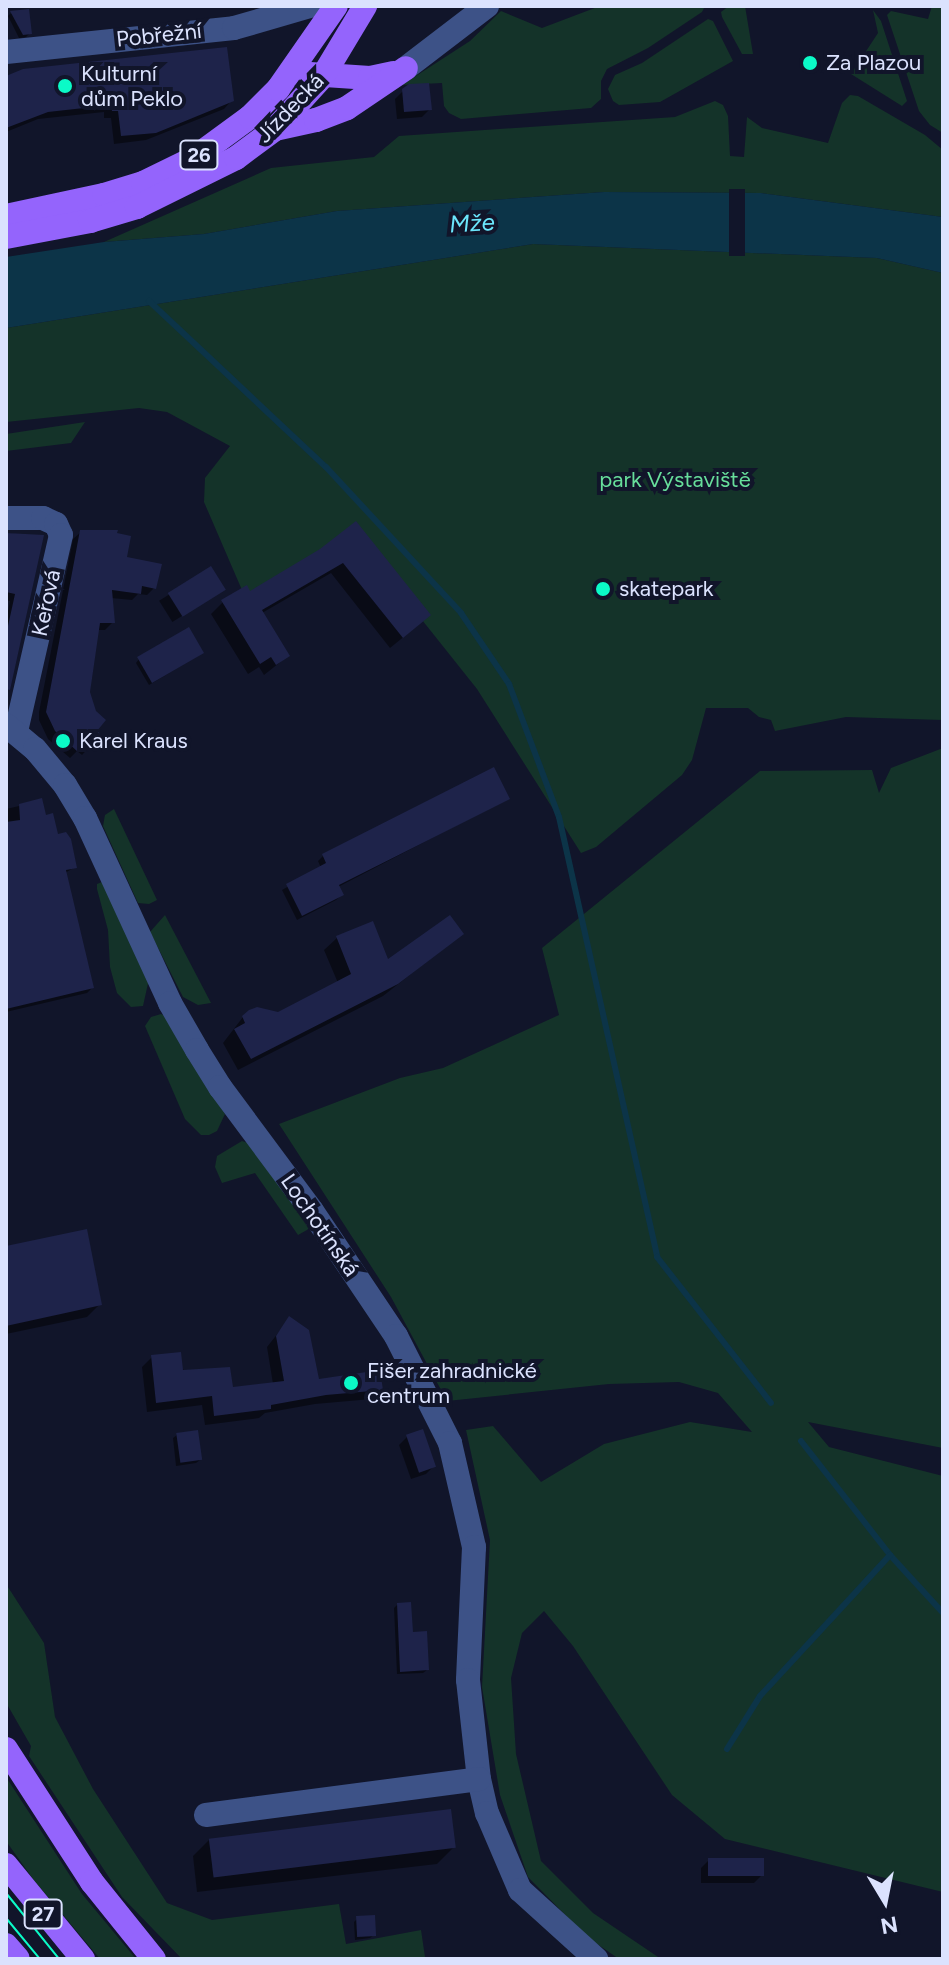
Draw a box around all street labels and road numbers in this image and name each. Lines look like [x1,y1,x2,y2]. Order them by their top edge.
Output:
street label: Pobřežní [115,17,203,53]
street label: Jízdecká [251,68,329,148]
road number: 26 [179,139,219,171]
street label: Keřová [26,567,66,639]
street label: Lochotínská [275,1169,365,1281]
road number: 27 [23,1898,63,1930]

